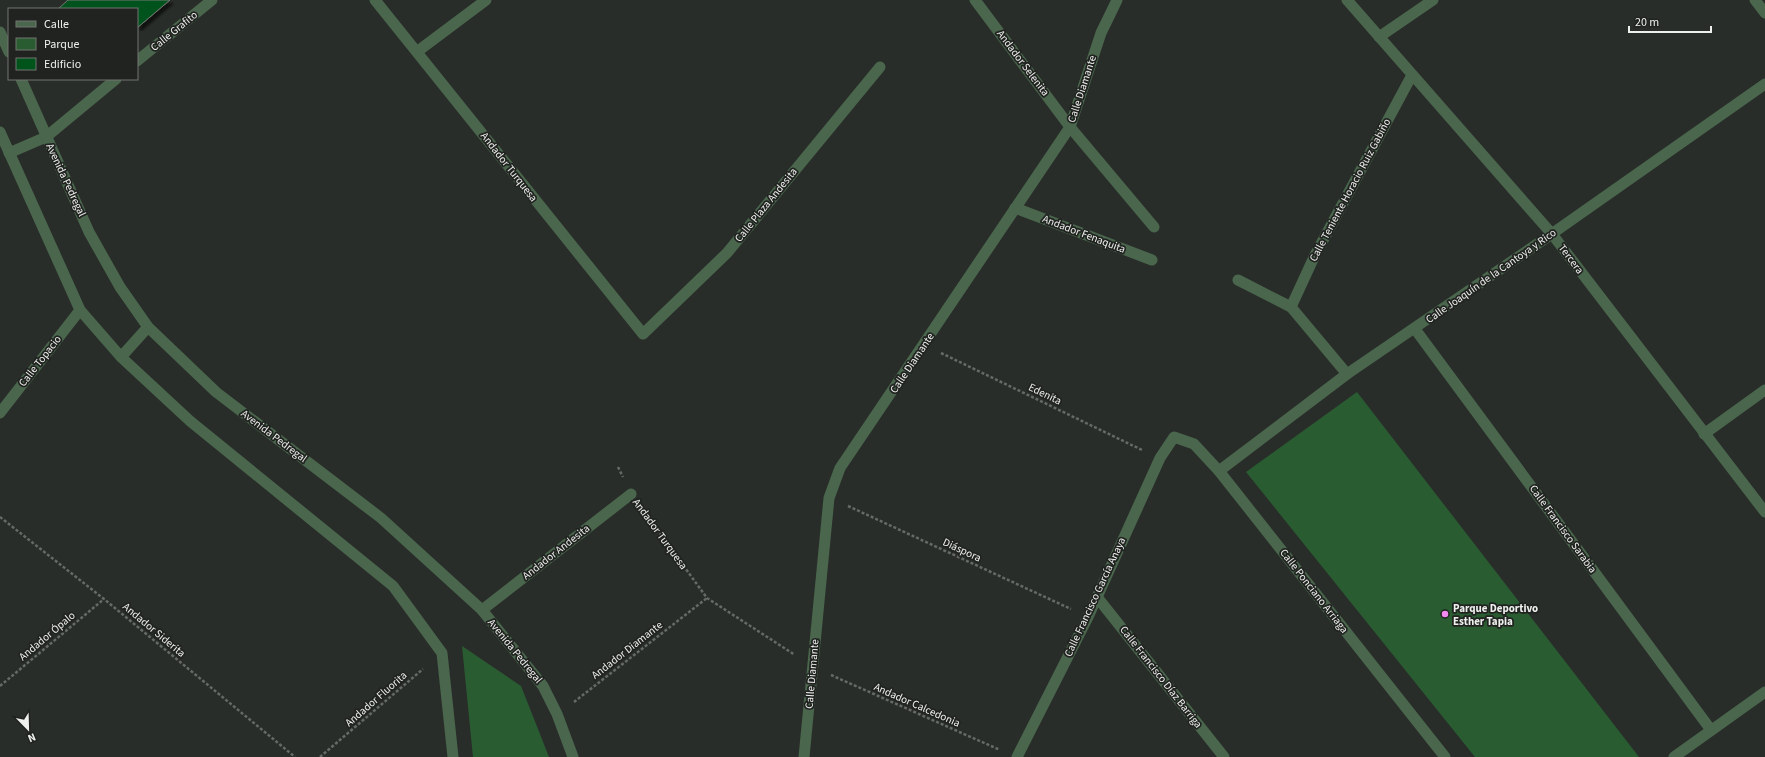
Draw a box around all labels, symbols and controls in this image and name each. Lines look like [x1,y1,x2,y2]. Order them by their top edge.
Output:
street label: Calle Grafito [147,7,201,55]
legend [8,8,138,80]
scale bar [1629,8,1711,34]
text: 20 m [1635,14,1659,31]
text: Calle [44,16,69,33]
street label: Andador Selenita [993,27,1053,99]
text: Parque [44,36,80,53]
street label: Calle Diamante [1064,53,1100,125]
text: Edificio [44,56,81,73]
street label: Calle Teniente Horacio Ruiz Gabiño [1306,116,1394,264]
street label: Andador Turquesa [477,129,541,205]
street label: Avenida Pedregal [42,141,90,219]
street label: Calle Plaza Andesita [731,165,801,245]
street label: Andador Fenaquita [1040,211,1128,257]
street label: Calle Joaquín de la Cantoya y Rico [1423,225,1559,327]
street label: Tercera [1555,241,1587,277]
street label: Calle Diamante [886,329,938,396]
street label: Calle Topacio [15,332,65,390]
street label: Edenita [1026,380,1064,408]
street label: Avenida Pedregal [238,406,310,466]
street label: Calle Francisco Sarabia [1526,482,1600,576]
street label: Andador Turquesa [629,495,691,573]
street label: Andador Andesita [519,521,593,583]
street label: Diáspora [940,535,984,565]
street label: Calle Francisco García Anaya [1061,535,1129,659]
street label: Calle Ponciano Arriaga [1276,546,1352,636]
street label: Andador Siderita [120,599,188,661]
place label: Parque Deportivo Esther Tapia [1453,601,1538,629]
street label: Andador Ópalo [16,608,78,664]
marker: Parque Deportivo Esther Tapia [1440,609,1450,619]
street label: Avenida Pedregal [484,615,546,687]
street label: Andador Diamante [588,617,666,683]
street label: Calle Francisco Díaz Barriga [1116,623,1206,731]
street label: Calle Diamante [801,638,823,709]
street label: Andador Fluorita [342,668,410,730]
street label: Andador Calcedonia [871,679,963,731]
north arrow [8,709,48,749]
text: N [25,729,38,746]

